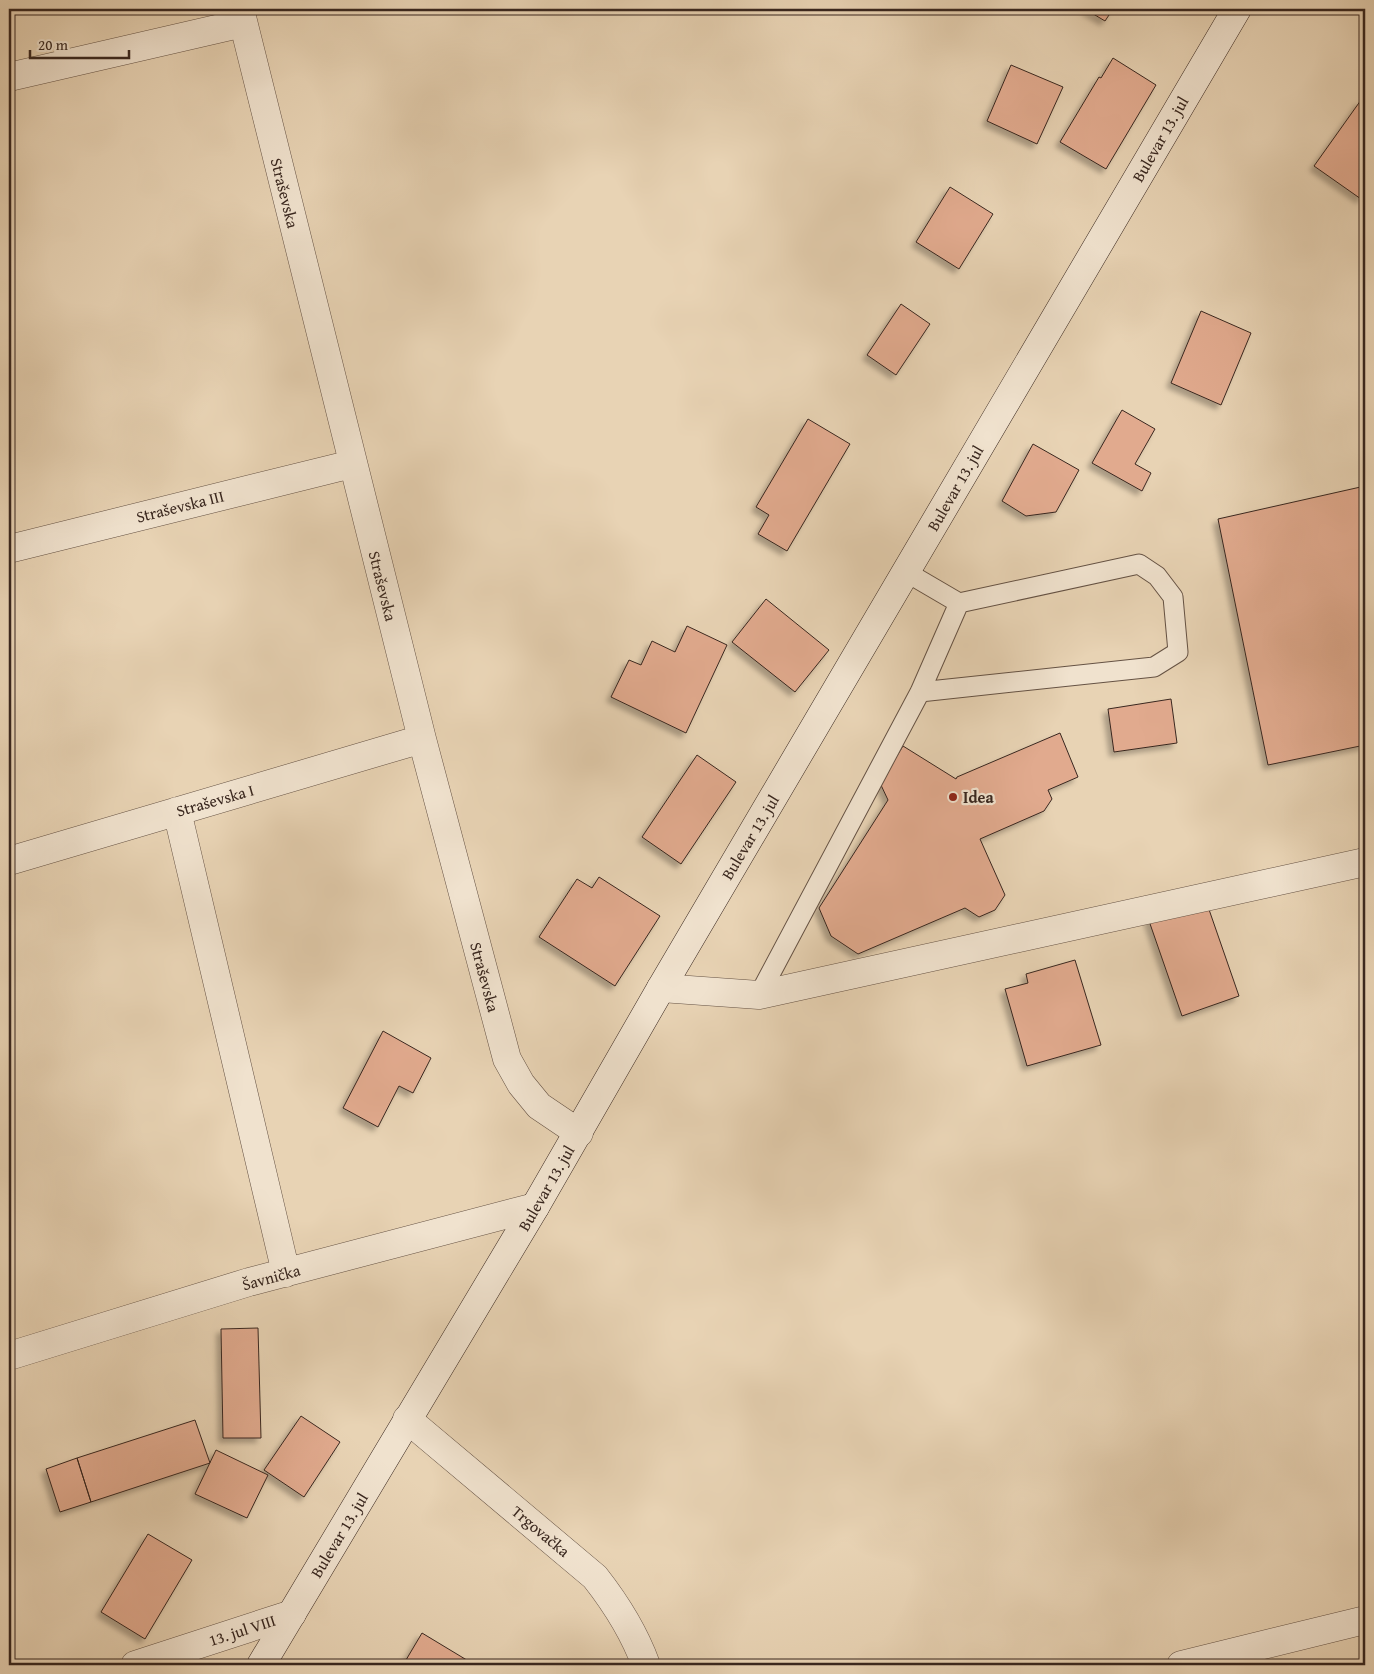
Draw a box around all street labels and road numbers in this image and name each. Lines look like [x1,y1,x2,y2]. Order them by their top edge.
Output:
street label: Bulevar 13. jul [1126,91,1194,186]
street label: Straševska [265,155,305,231]
street label: Bulevar 13. jul [921,440,989,535]
street label: Straševska III [134,483,226,528]
street label: Straševska [363,548,403,624]
street label: Straševska I [173,777,257,823]
street label: Bulevar 13. jul [715,790,785,884]
street label: Straševska [464,939,506,1015]
street label: Bulevar 13. jul [512,1140,580,1235]
street label: Šavnička [239,1258,303,1296]
street label: Bulevar 13. jul [304,1488,374,1582]
street label: Trgovačka [507,1500,576,1563]
street label: 13. jul VIII [205,1608,279,1652]

